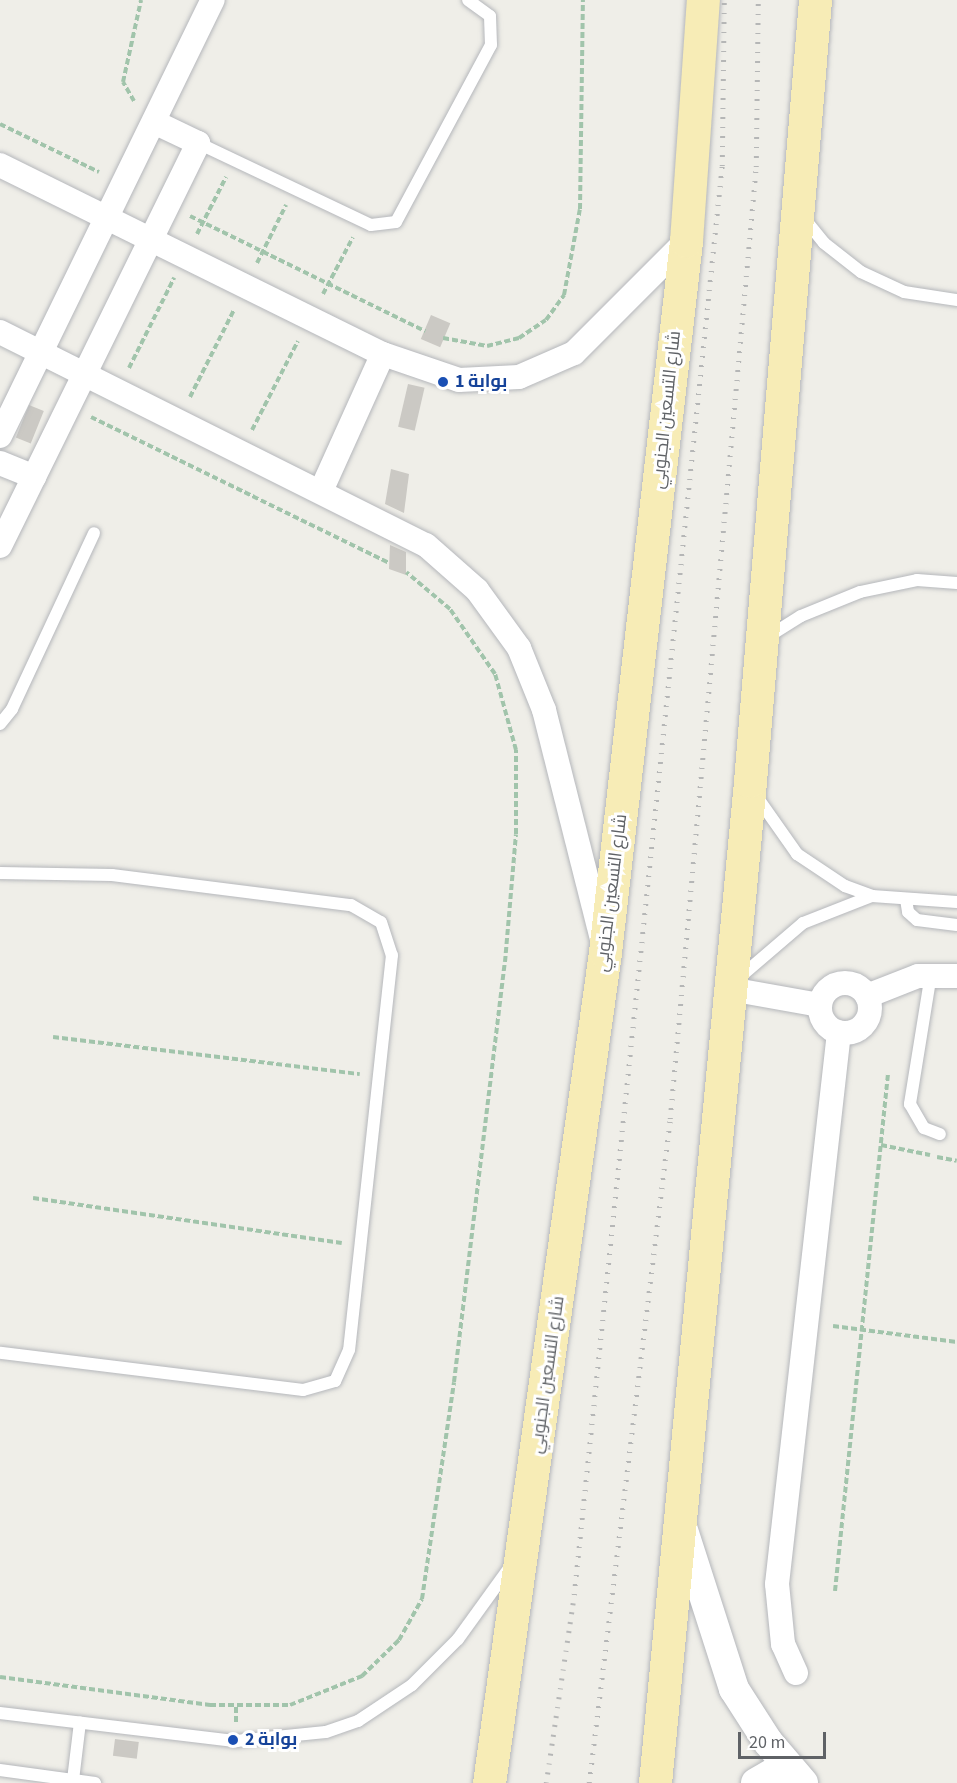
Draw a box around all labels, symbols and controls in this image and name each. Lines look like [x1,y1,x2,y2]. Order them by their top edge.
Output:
street label: شارع التسعين الجنوبي [648,330,686,490]
place label: بوابة 1 [455,371,507,393]
marker: بوابة 1 [436,375,450,389]
street label: شارع التسعين الجنوبي [592,813,632,973]
street label: شارع التسعين الجنوبي [526,1295,570,1455]
scale bar [741,1720,830,1758]
place label: بوابة 2 [245,1729,297,1751]
text: 20 m [749,1730,785,1755]
marker: بوابة 2 [226,1733,240,1747]

